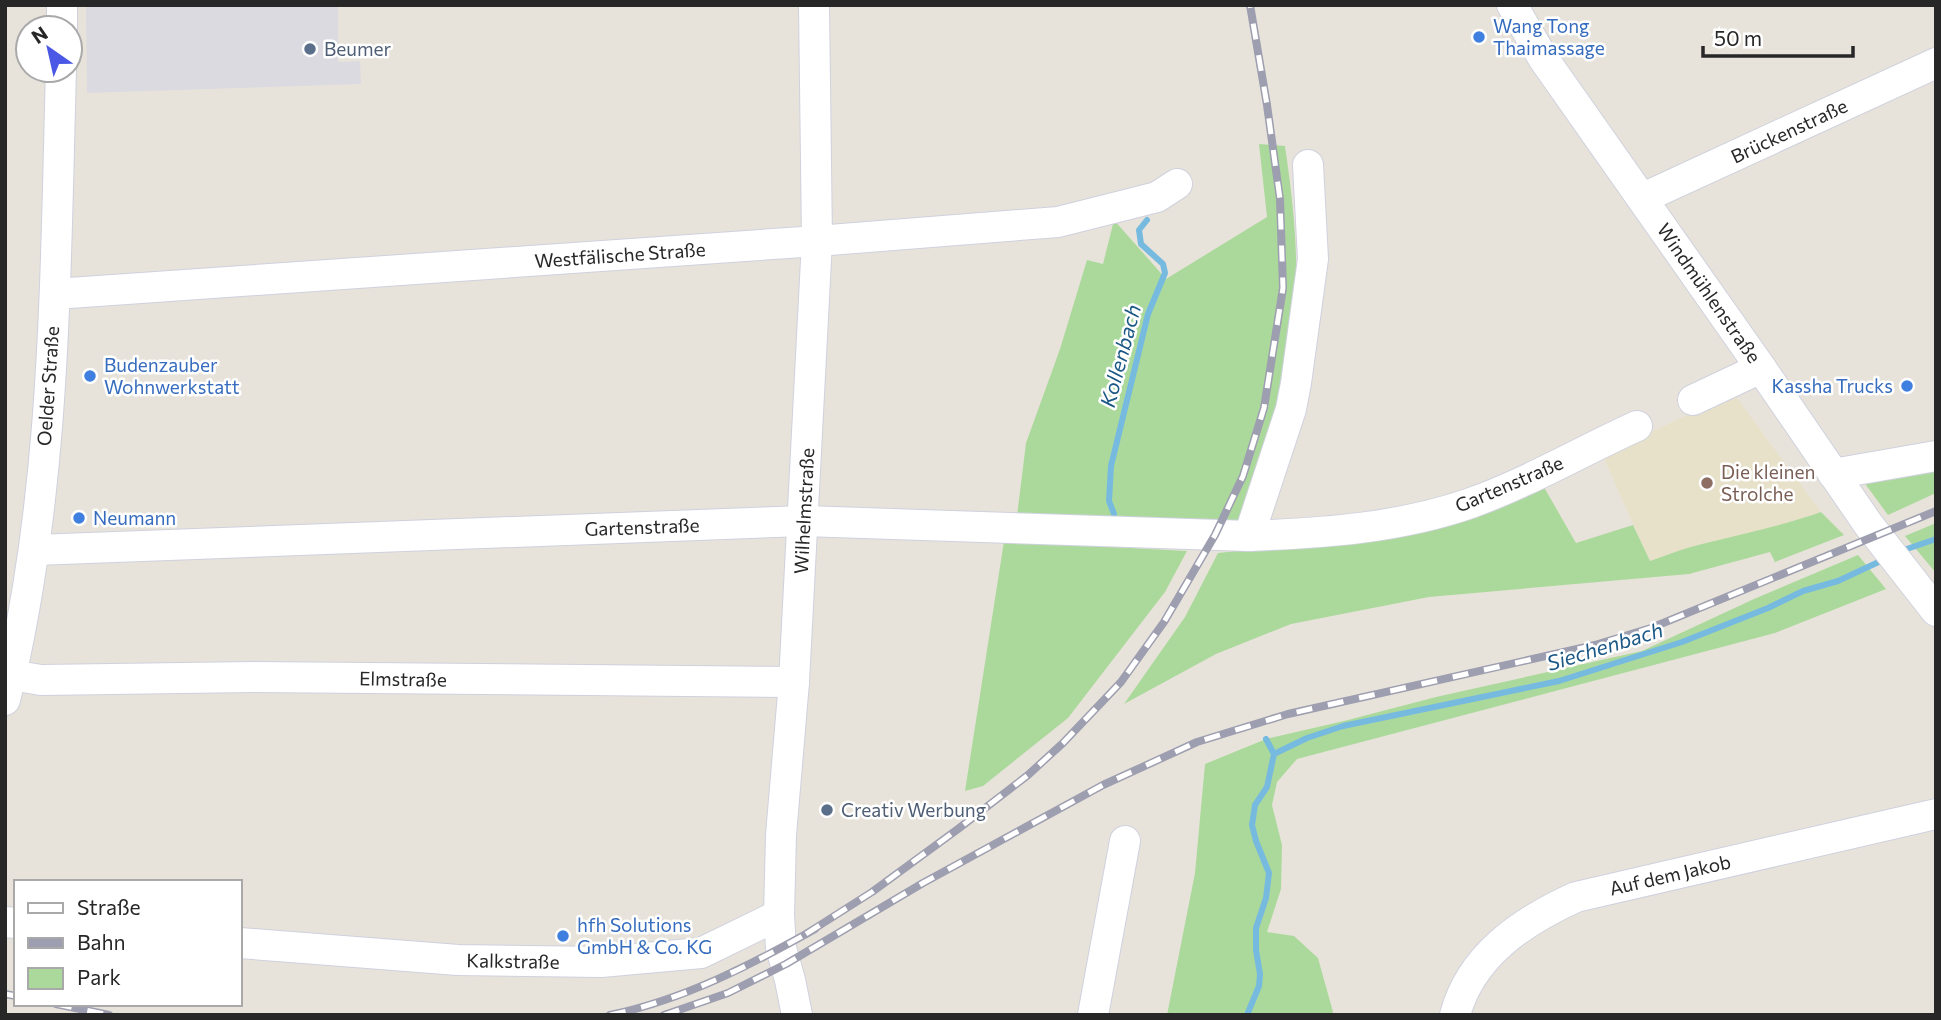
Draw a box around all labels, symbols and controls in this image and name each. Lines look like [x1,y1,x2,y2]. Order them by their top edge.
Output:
north arrow [14,14,84,84]
place label: Wang Tong Thaimassage [1493,14,1605,59]
scale bar [1703,14,1854,58]
text: N [27,21,52,48]
text: 50 m [1714,25,1762,50]
marker: Wang Tong Thaimassage [1471,29,1487,45]
place label: Beumer [324,37,391,60]
marker: Beumer [302,41,318,57]
street label: Brückenstraße [1727,94,1851,168]
street label: Windmühlenstraße [1653,218,1766,367]
street label: Westfälische Straße [534,237,706,272]
water label: Kollenbach [1094,302,1145,410]
street label: Oelder Straße [32,325,63,447]
place label: Budenzauber Wohnwerkstatt [104,353,240,398]
marker: Budenzauber Wohnwerkstatt [82,368,98,384]
place label: Kassha Trucks [1771,374,1893,397]
marker: Kassha Trucks [1899,378,1915,394]
street label: Wilhelmstraße [789,447,818,575]
street label: Gartenstraße [1451,450,1566,517]
place label: Die kleinen Strolche [1721,460,1815,505]
marker: Die kleinen Strolche [1699,475,1715,491]
place label: Neumann [93,506,176,529]
marker: Neumann [71,510,87,526]
street label: Gartenstraße [584,513,700,540]
water label: Siechenbach [1543,616,1666,675]
street label: Elmstraße [359,666,447,691]
place label: Creativ Werbung [841,798,986,821]
marker: Creativ Werbung [819,802,835,818]
street label: Auf dem Jakob [1607,849,1733,900]
legend [14,880,242,1006]
text: Straße [77,894,141,919]
place label: hfh Solutions GmbH & Co. KG [577,913,712,958]
marker: hfh Solutions GmbH & Co. KG [555,928,571,944]
text: Bahn [77,929,126,954]
street label: Kalkstraße [466,948,560,973]
text: Park [77,964,121,989]

